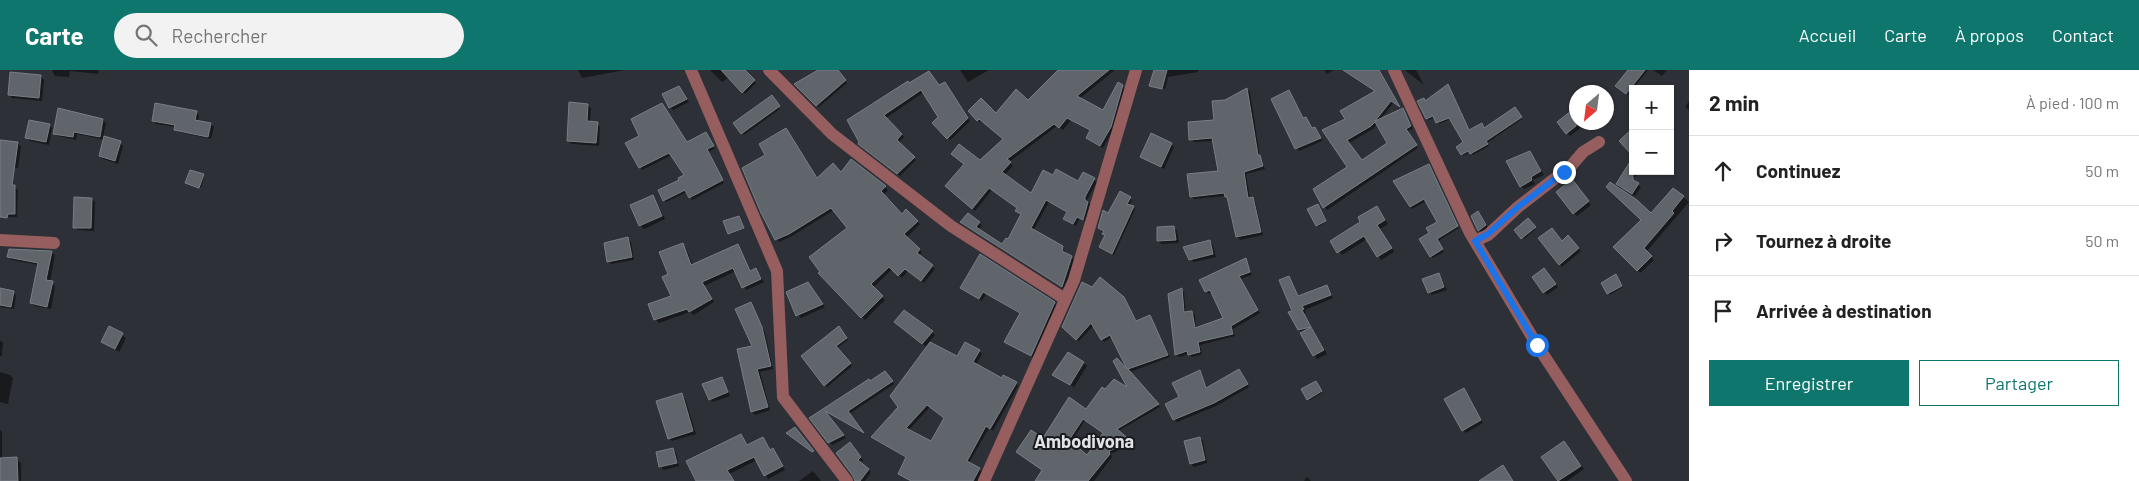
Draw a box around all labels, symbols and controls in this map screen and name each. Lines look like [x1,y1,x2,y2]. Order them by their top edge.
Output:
search box [114,13,464,58]
text: Carte [25,21,84,50]
icon: search [132,21,160,49]
text: Rechercher [172,24,267,47]
text: Accueil [1799,24,1856,46]
text: Carte [1884,24,1927,46]
text: À propos [1955,24,2024,46]
text: Contact [2052,24,2114,46]
north arrow [1569,85,1614,130]
map controls [1629,85,1674,175]
button: + [1629,85,1674,130]
text: 2 min [1709,90,1759,115]
text: À pied · 100 m [2026,93,2119,112]
button: − [1629,130,1674,175]
icon: ahead [1709,157,1737,185]
text: Continuez [1756,159,1840,182]
route end [1553,161,1576,184]
text: 50 m [2085,161,2119,180]
icon: right [1709,227,1737,255]
text: Tournez à droite [1756,229,1892,252]
text: 50 m [2085,231,2119,250]
icon: arrive [1709,297,1737,325]
text: Arrivée à destination [1756,299,1932,322]
route start [1526,334,1549,357]
button: Enregistrer [1709,360,1909,406]
button: Partager [1919,360,2119,406]
district label: Ambodivona [1034,430,1134,452]

